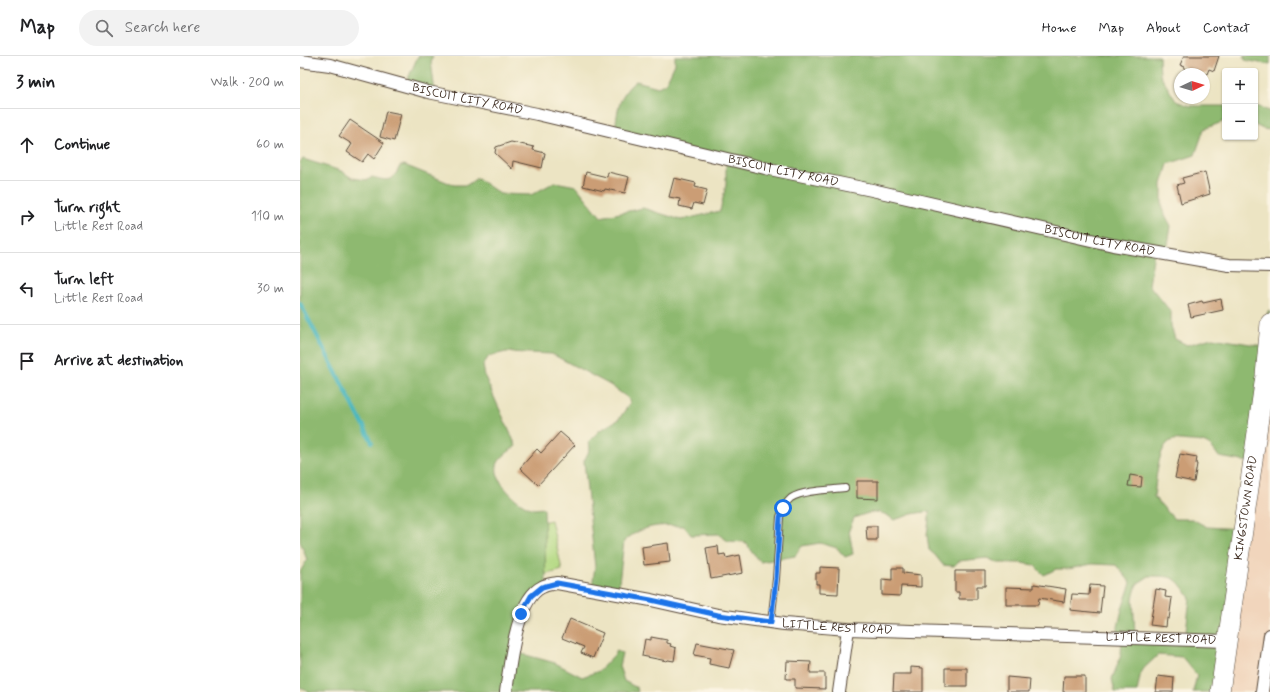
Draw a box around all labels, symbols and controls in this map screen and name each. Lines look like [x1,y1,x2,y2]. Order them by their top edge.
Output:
search box [79,10,359,46]
text: Map [20,15,55,40]
icon: search [93,17,115,39]
text: Search here [125,18,200,38]
text: Home [1042,19,1076,37]
text: Map [1098,19,1124,37]
text: About [1146,19,1181,37]
text: Contact [1203,19,1250,37]
north arrow [1174,68,1210,104]
map controls [1222,68,1258,140]
button: + [1222,68,1258,104]
text: 3 min [16,71,55,93]
text: Walk · 200 m [210,74,284,91]
street label: BISCUIT CITY ROAD [410,80,524,119]
button: − [1222,104,1258,140]
icon: ahead [16,134,38,156]
text: Continue [54,135,110,155]
text: 60 m [256,136,284,153]
street label: BISCUIT CITY ROAD [726,152,840,191]
text: Turn right [54,198,121,218]
icon: right [16,206,38,228]
text: 110 m [251,208,284,225]
text: Little Rest Road [54,218,143,235]
street label: BISCUIT CITY ROAD [1043,222,1156,260]
text: Turn left [54,270,114,290]
icon: left [16,278,38,300]
text: 30 m [257,280,284,297]
text: Little Rest Road [54,290,143,307]
icon: arrive [16,350,38,372]
text: Arrive at destination [54,351,183,371]
street label: KINGSTOWN ROAD [1231,455,1262,561]
route start [774,499,792,517]
route end [512,605,530,623]
street label: LITTLE REST ROAD [781,616,893,638]
street label: LITTLE REST ROAD [1105,629,1217,649]

